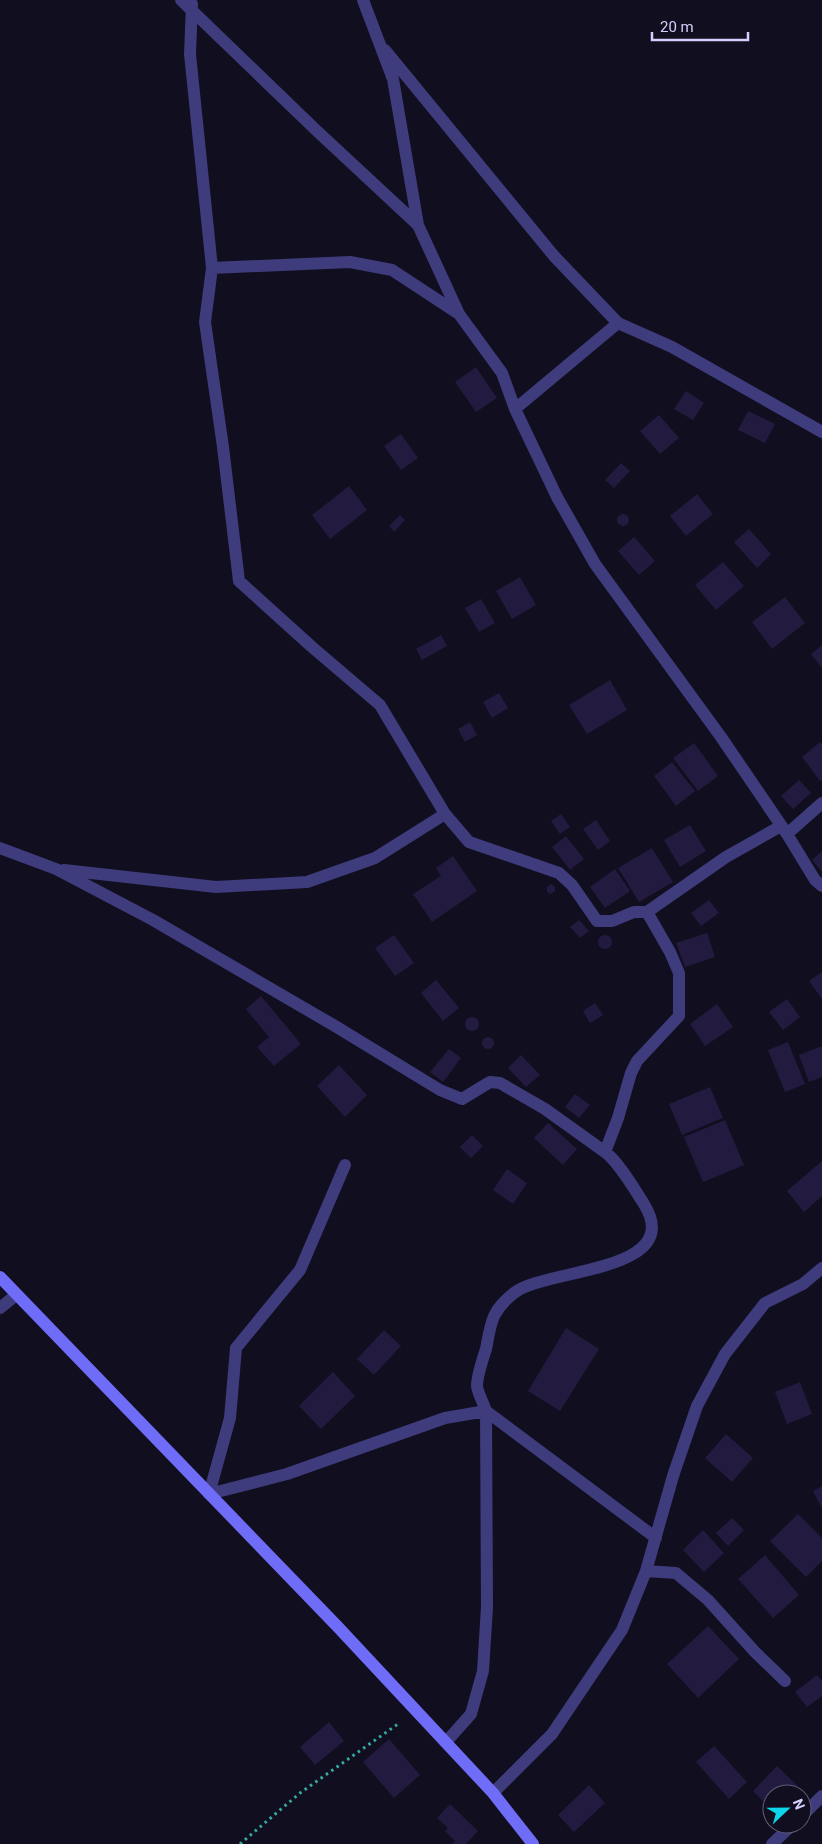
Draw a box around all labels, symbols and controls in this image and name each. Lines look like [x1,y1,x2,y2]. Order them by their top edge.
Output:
scale bar [652,10,748,42]
text: 20 m [660,18,694,36]
north arrow [762,1784,812,1834]
text: N [790,1797,808,1812]

